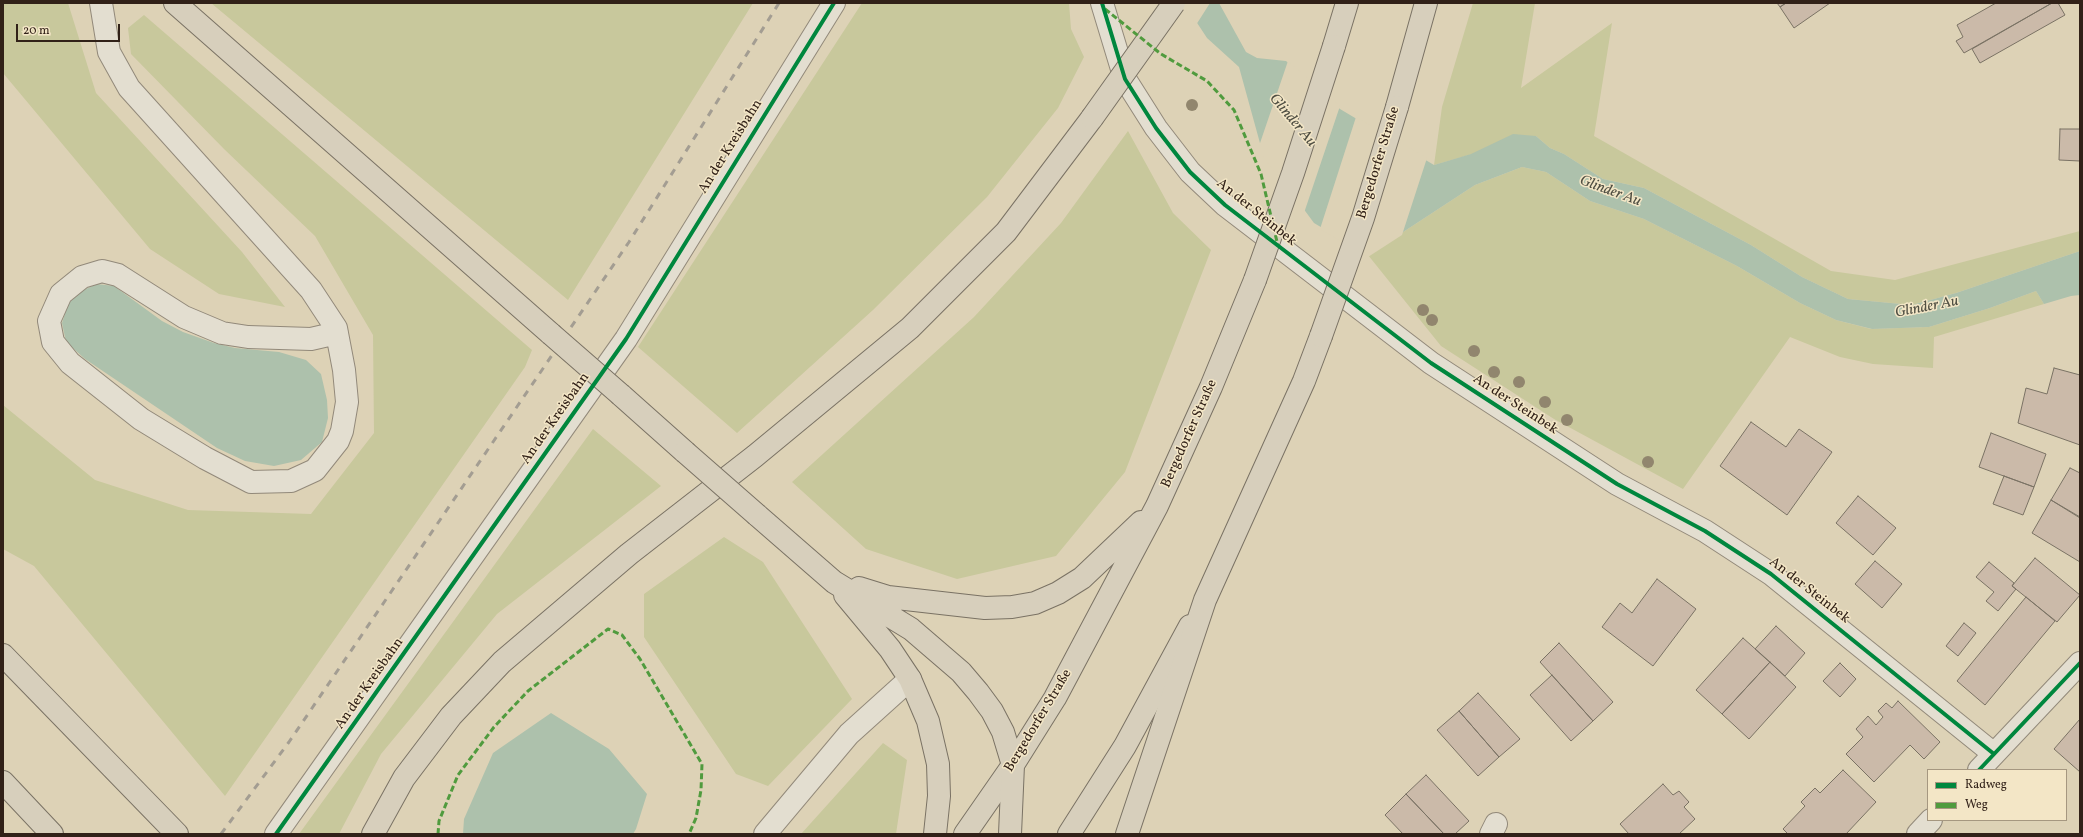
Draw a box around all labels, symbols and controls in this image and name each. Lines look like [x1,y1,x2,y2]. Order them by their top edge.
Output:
scale bar [18,16,122,42]
text: 20 m [23,23,50,39]
water label: Glinder Au [1264,91,1320,151]
street label: An der Kreisbahn [695,97,767,197]
street label: Bergedorfer Straße [1354,105,1404,221]
water label: Glinder Au [1577,173,1643,211]
street label: An der Steinbek [1213,176,1299,250]
water label: Glinder Au [1894,293,1960,323]
street label: An der Kreisbahn [518,370,594,468]
street label: An der Steinbek [1469,371,1561,439]
street label: Bergedorfer Straße [1159,377,1221,491]
street label: An der Steinbek [1765,554,1853,628]
street label: An der Kreisbahn [332,635,408,733]
street label: Bergedorfer Straße [1002,667,1076,775]
legend [1927,769,2067,821]
text: Radweg [1965,777,2007,793]
text: Weg [1965,797,1988,813]

